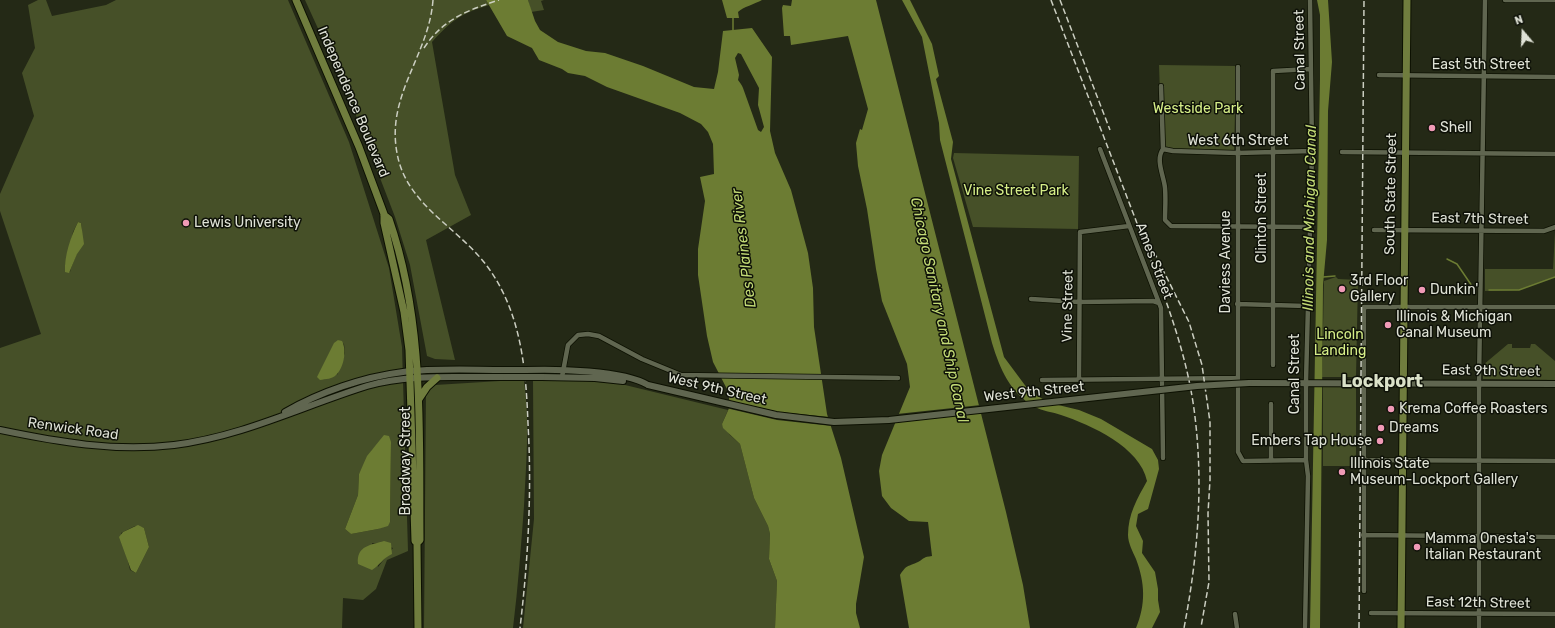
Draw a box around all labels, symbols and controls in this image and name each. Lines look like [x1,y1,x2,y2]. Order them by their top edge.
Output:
street label: Canal Street [1291,10,1309,90]
north arrow [1503,12,1543,52]
text: N [1513,13,1525,28]
street label: Independence Boulevard [314,24,392,180]
street label: East 5th Street [1432,57,1530,73]
park label: Westside Park [1153,101,1243,117]
place label: Shell [1440,120,1472,136]
marker: Shell [1427,123,1437,133]
water label: Illinois and Michigan Canal [1299,125,1321,311]
street label: West 6th Street [1187,133,1289,149]
street label: South State Street [1382,133,1400,255]
street label: Clinton Street [1254,173,1270,263]
park label: Vine Street Park [963,183,1069,199]
water label: Des Plaines River [728,187,760,309]
water label: Chicago Sanitary and Ship Canal [906,196,972,424]
street label: East 7th Street [1431,210,1529,228]
street label: Daviess Avenue [1218,211,1234,313]
place label: Lewis University [194,215,301,231]
marker: Lewis University [181,218,191,228]
street label: Ames Street [1132,220,1176,302]
street label: Vine Street [1059,269,1077,343]
place label: 3rd Floor Gallery [1350,273,1408,306]
place label: Dunkin' [1430,282,1478,298]
marker: 3rd Floor Gallery [1337,284,1347,294]
marker: Dunkin' [1417,285,1427,295]
place label: Illinois & Michigan Canal Museum [1396,309,1512,342]
marker: Illinois & Michigan Canal Museum [1383,320,1393,330]
park label: Lincoln Landing [1314,327,1366,360]
street label: Canal Street [1287,334,1303,414]
street label: East 9th Street [1442,362,1540,380]
street label: West 9th Street [666,369,768,409]
district label: Lockport [1341,371,1423,393]
street label: West 9th Street [983,378,1085,406]
place label: Krema Coffee Roasters [1399,401,1548,417]
marker: Krema Coffee Roasters [1386,404,1396,414]
street label: Broadway Street [398,407,414,515]
street label: Renwick Road [27,414,119,444]
place label: Dreams [1389,420,1439,436]
marker: Dreams [1376,423,1386,433]
place label: Embers Tap House [1251,433,1372,449]
marker: Embers Tap House [1375,436,1385,446]
place label: Illinois State Museum-Lockport Gallery [1350,456,1518,488]
marker: Illinois State Museum-Lockport Gallery [1337,467,1347,477]
place label: Mamma Onesta's Italian Restaurant [1425,531,1541,564]
marker: Mamma Onesta's Italian Restaurant [1412,542,1422,552]
street label: East 12th Street [1426,594,1530,612]

